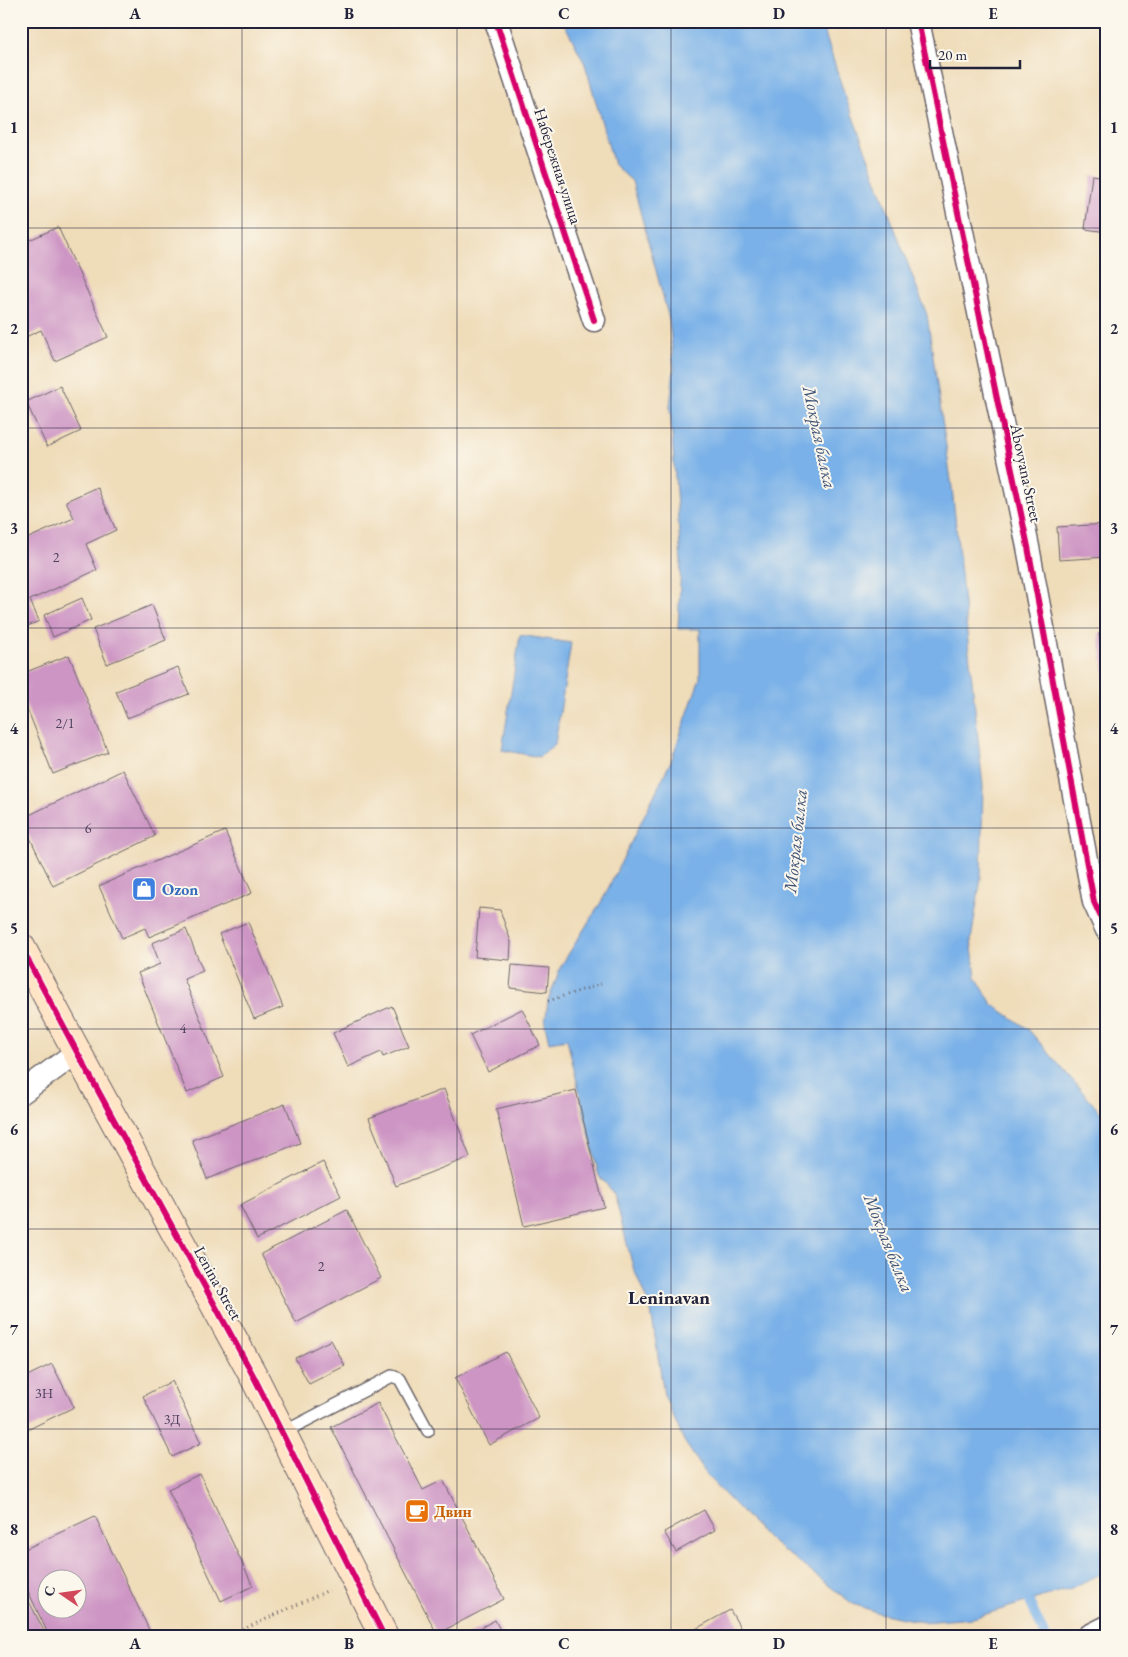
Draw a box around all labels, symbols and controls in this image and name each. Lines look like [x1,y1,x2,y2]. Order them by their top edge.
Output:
text: A [128,3,141,24]
text: B [344,3,354,24]
text: C [558,3,570,24]
text: D [773,3,785,24]
text: E [988,3,998,24]
scale bar [930,38,1020,70]
text: 20 m [938,45,967,64]
street label: Набережная улица [529,105,587,227]
text: 1 [10,117,18,138]
text: 1 [1110,117,1118,138]
text: 2 [10,318,19,339]
text: 2 [1110,318,1119,339]
water label: Мокрая балка [797,383,842,491]
street label: Abovyana Street [1005,421,1047,524]
text: 3 [10,518,18,539]
text: 3 [1110,518,1118,539]
house number: 2 [53,548,60,566]
house number: 2/1 [55,714,75,732]
text: 4 [10,718,19,739]
text: 4 [1110,718,1119,739]
water label: Мокрая балка [778,788,813,895]
house number: 6 [85,819,92,837]
shop icon: Ozon [131,876,157,902]
place label: Ozon [162,879,198,900]
text: 5 [10,918,18,939]
text: 5 [1110,918,1118,939]
house number: 4 [180,1019,187,1037]
text: 6 [10,1119,19,1140]
text: 6 [1110,1119,1119,1140]
water label: Мокрая балка [858,1189,919,1296]
street label: Lenina Street [189,1242,247,1324]
house number: 2 [318,1257,325,1275]
district label: Leninavan [628,1285,710,1310]
text: 7 [10,1319,19,1340]
text: 7 [1110,1319,1119,1340]
house number: 3Н [35,1384,53,1402]
house number: 3Д [164,1410,180,1428]
cafe icon: Двин [404,1498,430,1524]
place label: Двин [434,1501,472,1522]
text: 8 [10,1519,18,1540]
text: 8 [1110,1519,1118,1540]
north arrow [38,1570,88,1620]
text: С [39,1584,59,1598]
text: A [128,1633,141,1654]
text: B [344,1633,354,1654]
text: C [558,1633,570,1654]
text: D [773,1633,785,1654]
text: E [988,1633,998,1654]

